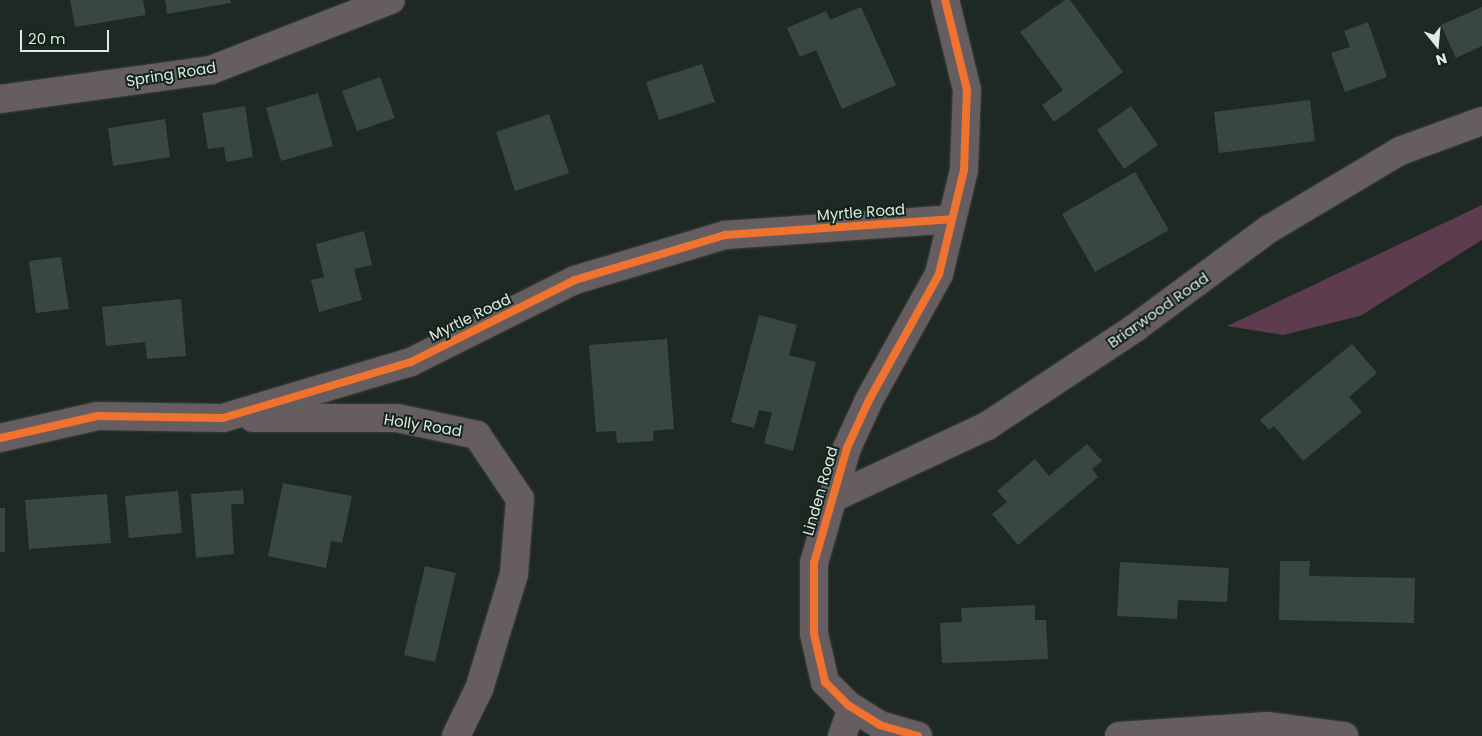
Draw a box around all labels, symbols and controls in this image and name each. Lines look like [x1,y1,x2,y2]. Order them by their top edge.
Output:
scale bar [22,20,111,52]
north arrow [1412,20,1462,70]
text: 20 m [28,28,66,49]
text: N [1433,48,1449,70]
street label: Spring Road [125,58,217,90]
street label: Myrtle Road [816,200,906,224]
street label: Briarwood Road [1104,269,1212,351]
street label: Myrtle Road [426,290,514,344]
street label: Holly Road [383,410,463,440]
street label: Linden Road [799,444,841,538]

